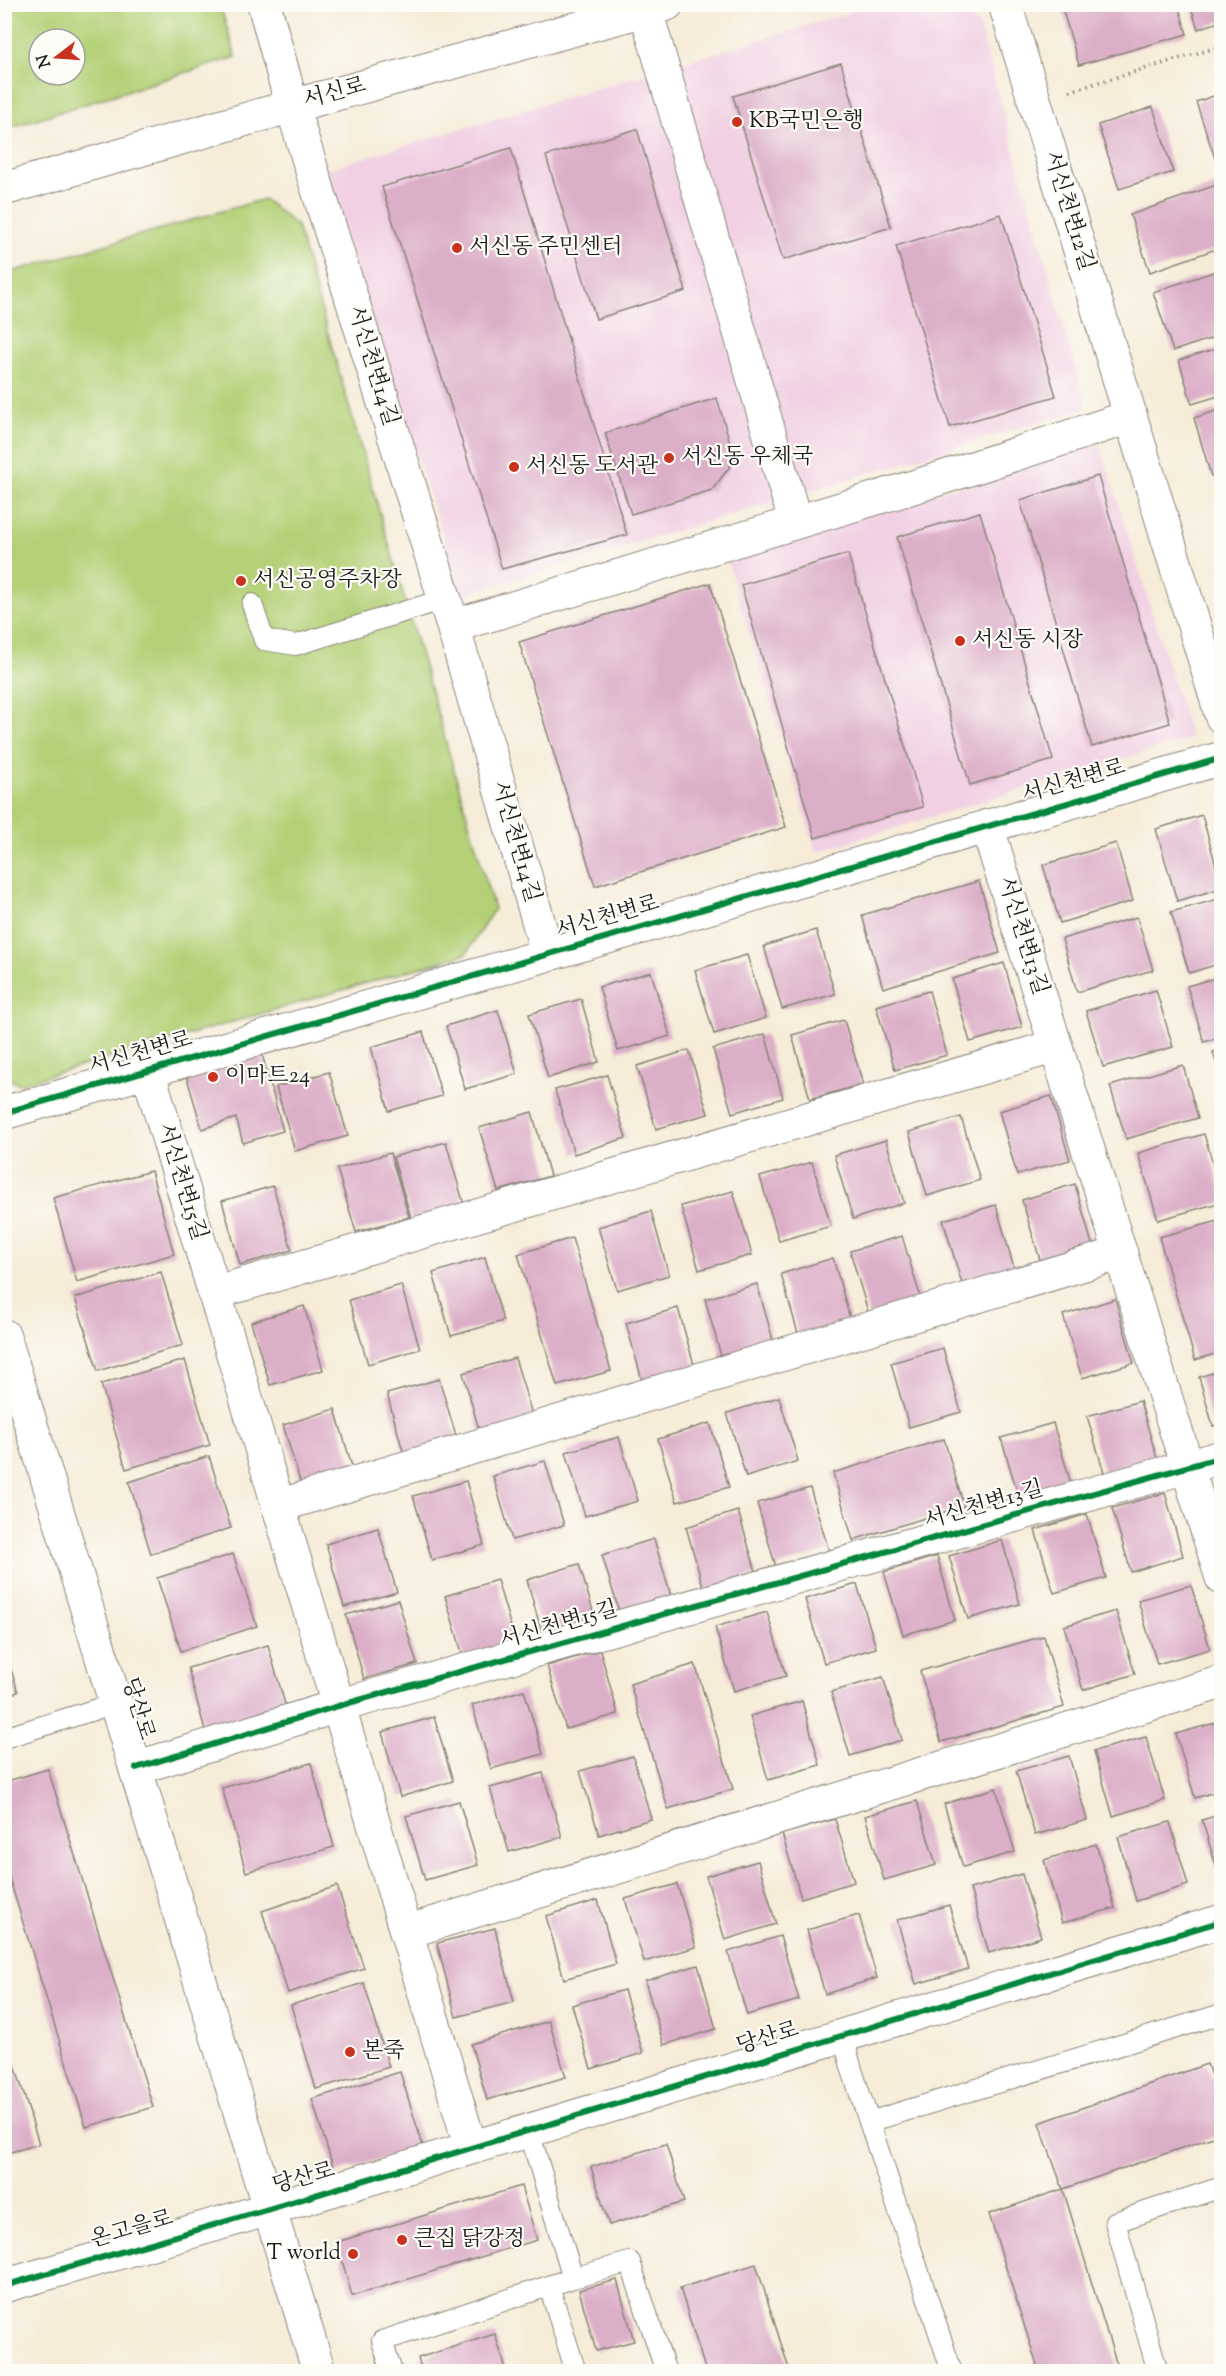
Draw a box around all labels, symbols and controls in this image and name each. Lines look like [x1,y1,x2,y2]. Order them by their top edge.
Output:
north arrow [27,27,87,87]
text: N [32,51,58,70]
street label: 서신로 [300,70,370,118]
place label: KB국민은행 [749,106,864,138]
marker: KB국민은행 [730,115,744,129]
street label: 서신천변12길 [1035,147,1101,275]
place label: 서신동 주민센터 [469,232,622,264]
marker: 서신동 주민센터 [450,241,464,255]
street label: 서신천변14길 [338,302,406,430]
place label: 서신동 우체국 [681,442,813,474]
place label: 서신동 도서관 [526,451,659,483]
marker: 서신동 우체국 [662,451,676,465]
marker: 서신동 도서관 [507,460,521,474]
place label: 서신공영주차장 [253,565,403,597]
marker: 서신공영주차장 [234,574,248,588]
place label: 서신동 시장 [972,625,1084,657]
marker: 서신동 시장 [953,634,967,648]
street label: 서신천변로 [1019,752,1129,812]
street label: 서신천변14길 [482,778,548,906]
street label: 서신천변13길 [989,873,1055,999]
street label: 서신천변로 [553,888,663,948]
street label: 서신천변로 [86,1024,196,1084]
place label: 이마트24 [225,1061,310,1093]
marker: 이마트24 [206,1070,220,1084]
street label: 서신천변15길 [148,1119,214,1245]
street label: 서신천변13길 [921,1474,1047,1538]
street label: 서신천변15길 [496,1594,622,1658]
street label: 당산로 [112,1674,162,1744]
street label: 당산로 [733,2014,803,2064]
place label: 본죽 [362,2036,405,2068]
marker: 본죽 [343,2045,357,2059]
street label: 당산로 [269,2155,339,2203]
street label: 온고을로 [87,2203,177,2257]
place label: 큰집 닭강정 [414,2224,525,2256]
marker: 큰집 닭강정 [395,2233,409,2247]
place label: T world [267,2238,341,2270]
marker: T world [346,2247,360,2261]

